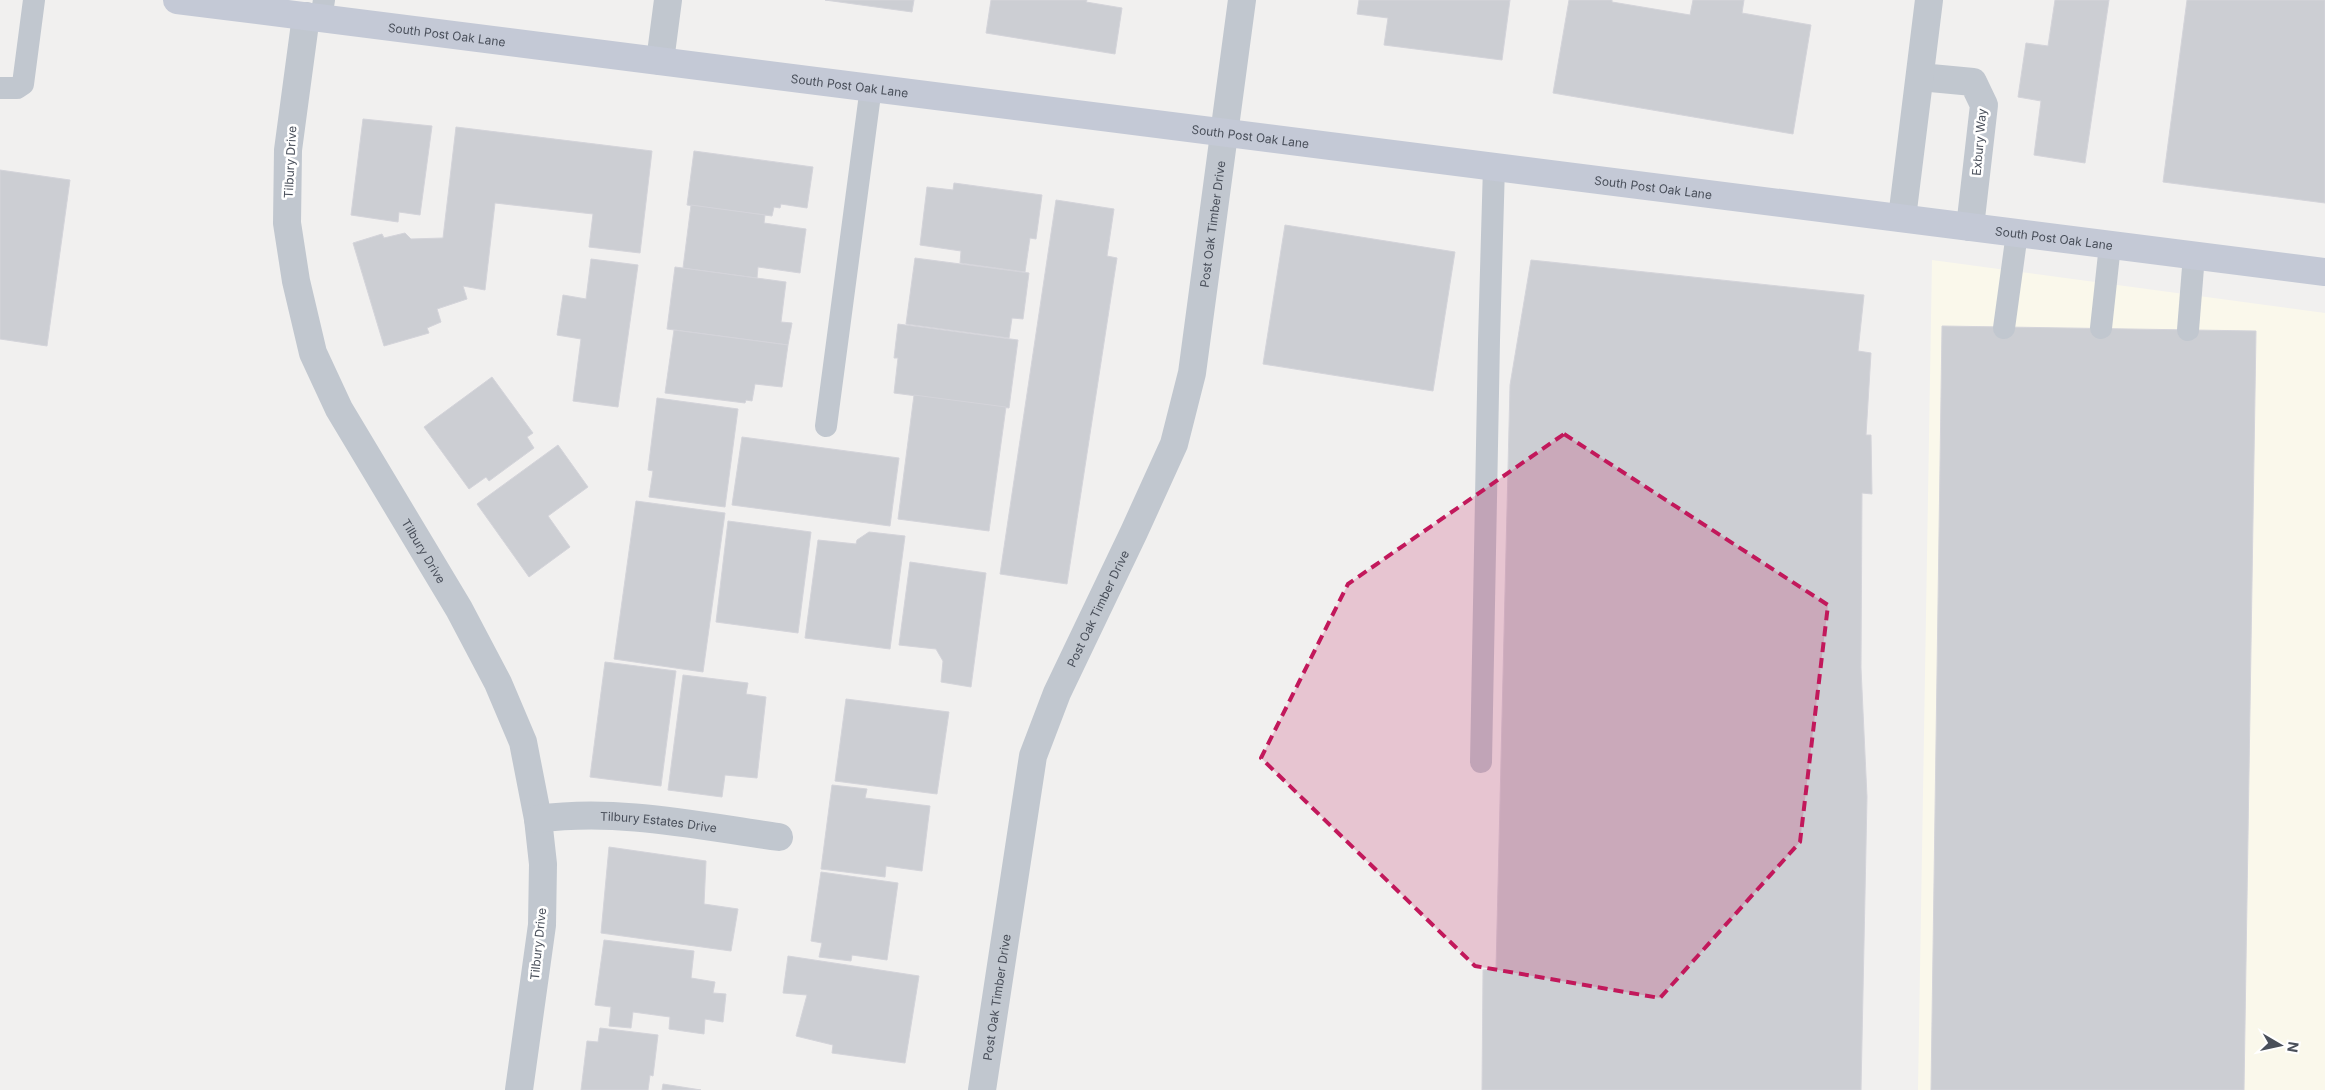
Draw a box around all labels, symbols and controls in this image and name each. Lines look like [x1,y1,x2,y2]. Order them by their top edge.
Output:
street label: South Post Oak Lane [387,19,507,49]
street label: South Post Oak Lane [790,70,909,100]
street label: Exbury Way [1969,107,1989,176]
street label: South Post Oak Lane [1191,121,1310,151]
street label: Tilbury Drive [281,125,299,199]
street label: Post Oak Timber Drive [1196,160,1228,288]
street label: South Post Oak Lane [1594,172,1713,202]
street label: South Post Oak Lane [1994,223,2114,253]
street label: Tilbury Drive [399,516,449,586]
street label: Post Oak Timber Drive [1063,548,1132,669]
street label: Tilbury Estates Drive [600,808,718,835]
street label: Tilbury Drive [527,907,549,981]
street label: Post Oak Timber Drive [979,933,1013,1061]
north arrow [2255,1020,2305,1070]
text: N [2284,1041,2303,1054]

